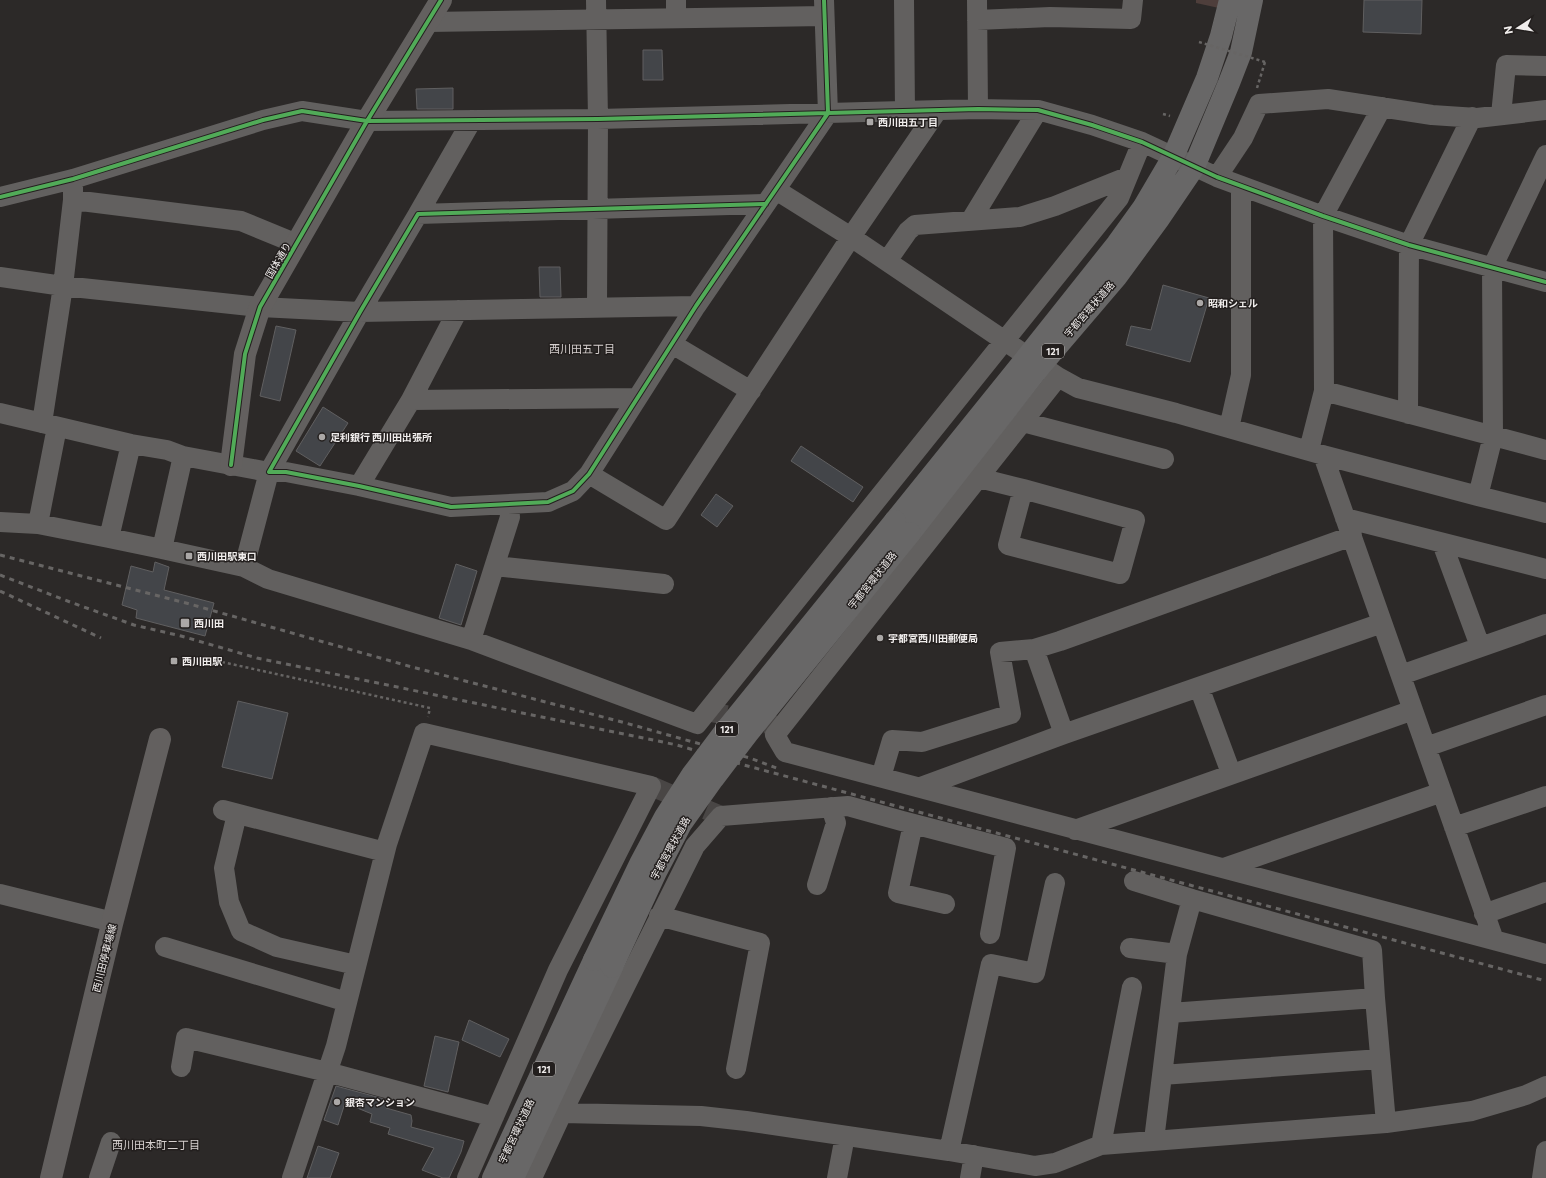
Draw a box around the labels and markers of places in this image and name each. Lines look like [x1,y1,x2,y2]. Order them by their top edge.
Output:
place label: 西川田五丁目 [878,116,938,128]
marker: 西川田五丁目 [865,117,875,127]
place label: 昭和シェル [1208,297,1258,309]
marker: 昭和シェル [1195,298,1205,308]
place label: 足利銀行 西川田出張所 [330,431,432,443]
marker: 足利銀行 西川田出張所 [317,432,327,442]
place label: 西川田駅東口 [197,550,257,562]
marker: 西川田駅東口 [184,551,194,561]
marker: 西川田 [179,617,191,629]
place label: 西川田 [194,617,224,629]
place label: 宇都宮西川田郵便局 [888,632,978,644]
marker: 宇都宮西川田郵便局 [875,633,885,643]
place label: 西川田駅 [182,655,223,667]
marker: 西川田駅 [169,656,179,666]
place label: 銀杏マンション [345,1096,415,1108]
marker: 銀杏マンション [332,1097,342,1107]

